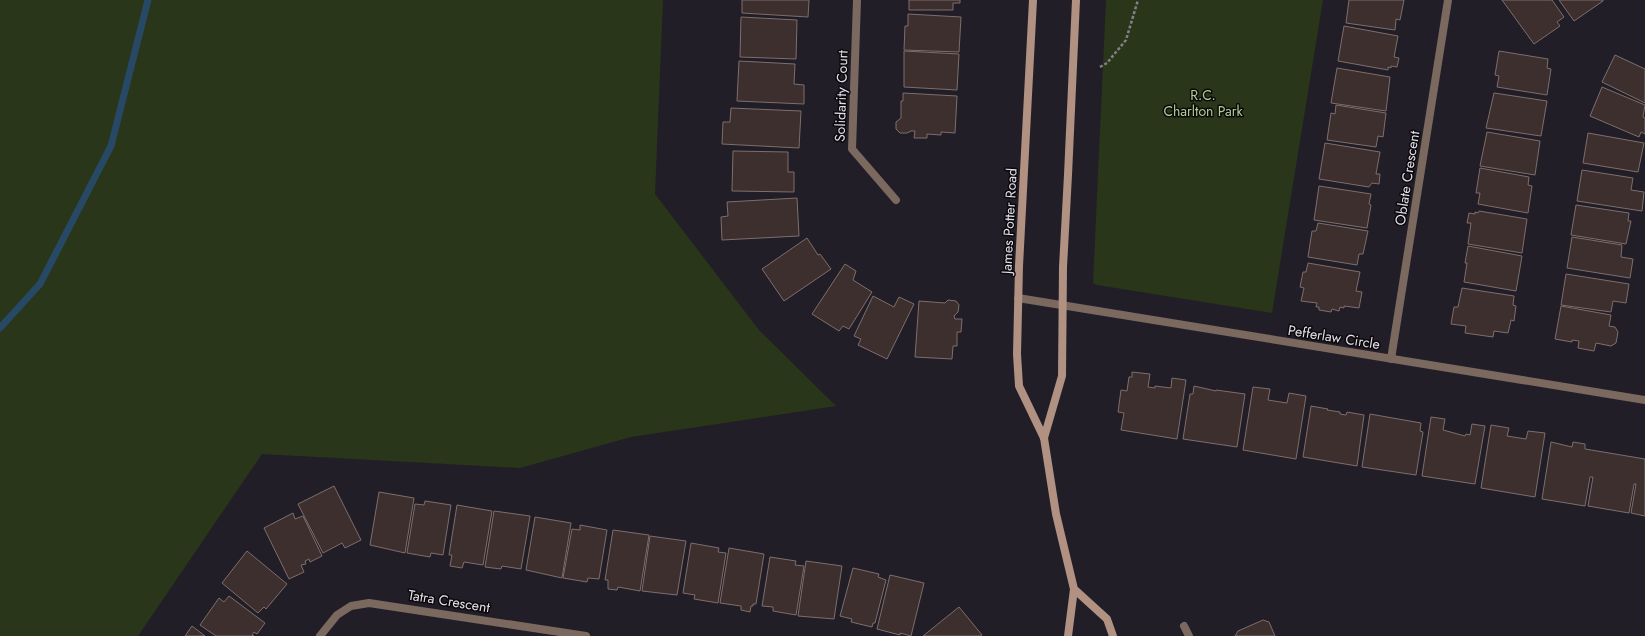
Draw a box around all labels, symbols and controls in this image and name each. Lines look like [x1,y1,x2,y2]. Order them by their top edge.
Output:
street label: Solidarity Court [829,49,853,142]
park label: R.C. Charlton Park [1163,85,1243,121]
street label: Oblate Crescent [1390,129,1424,227]
street label: James Potter Road [996,168,1022,276]
street label: Pefferlaw Circle [1286,320,1382,354]
street label: Tatra Crescent [407,585,492,617]

